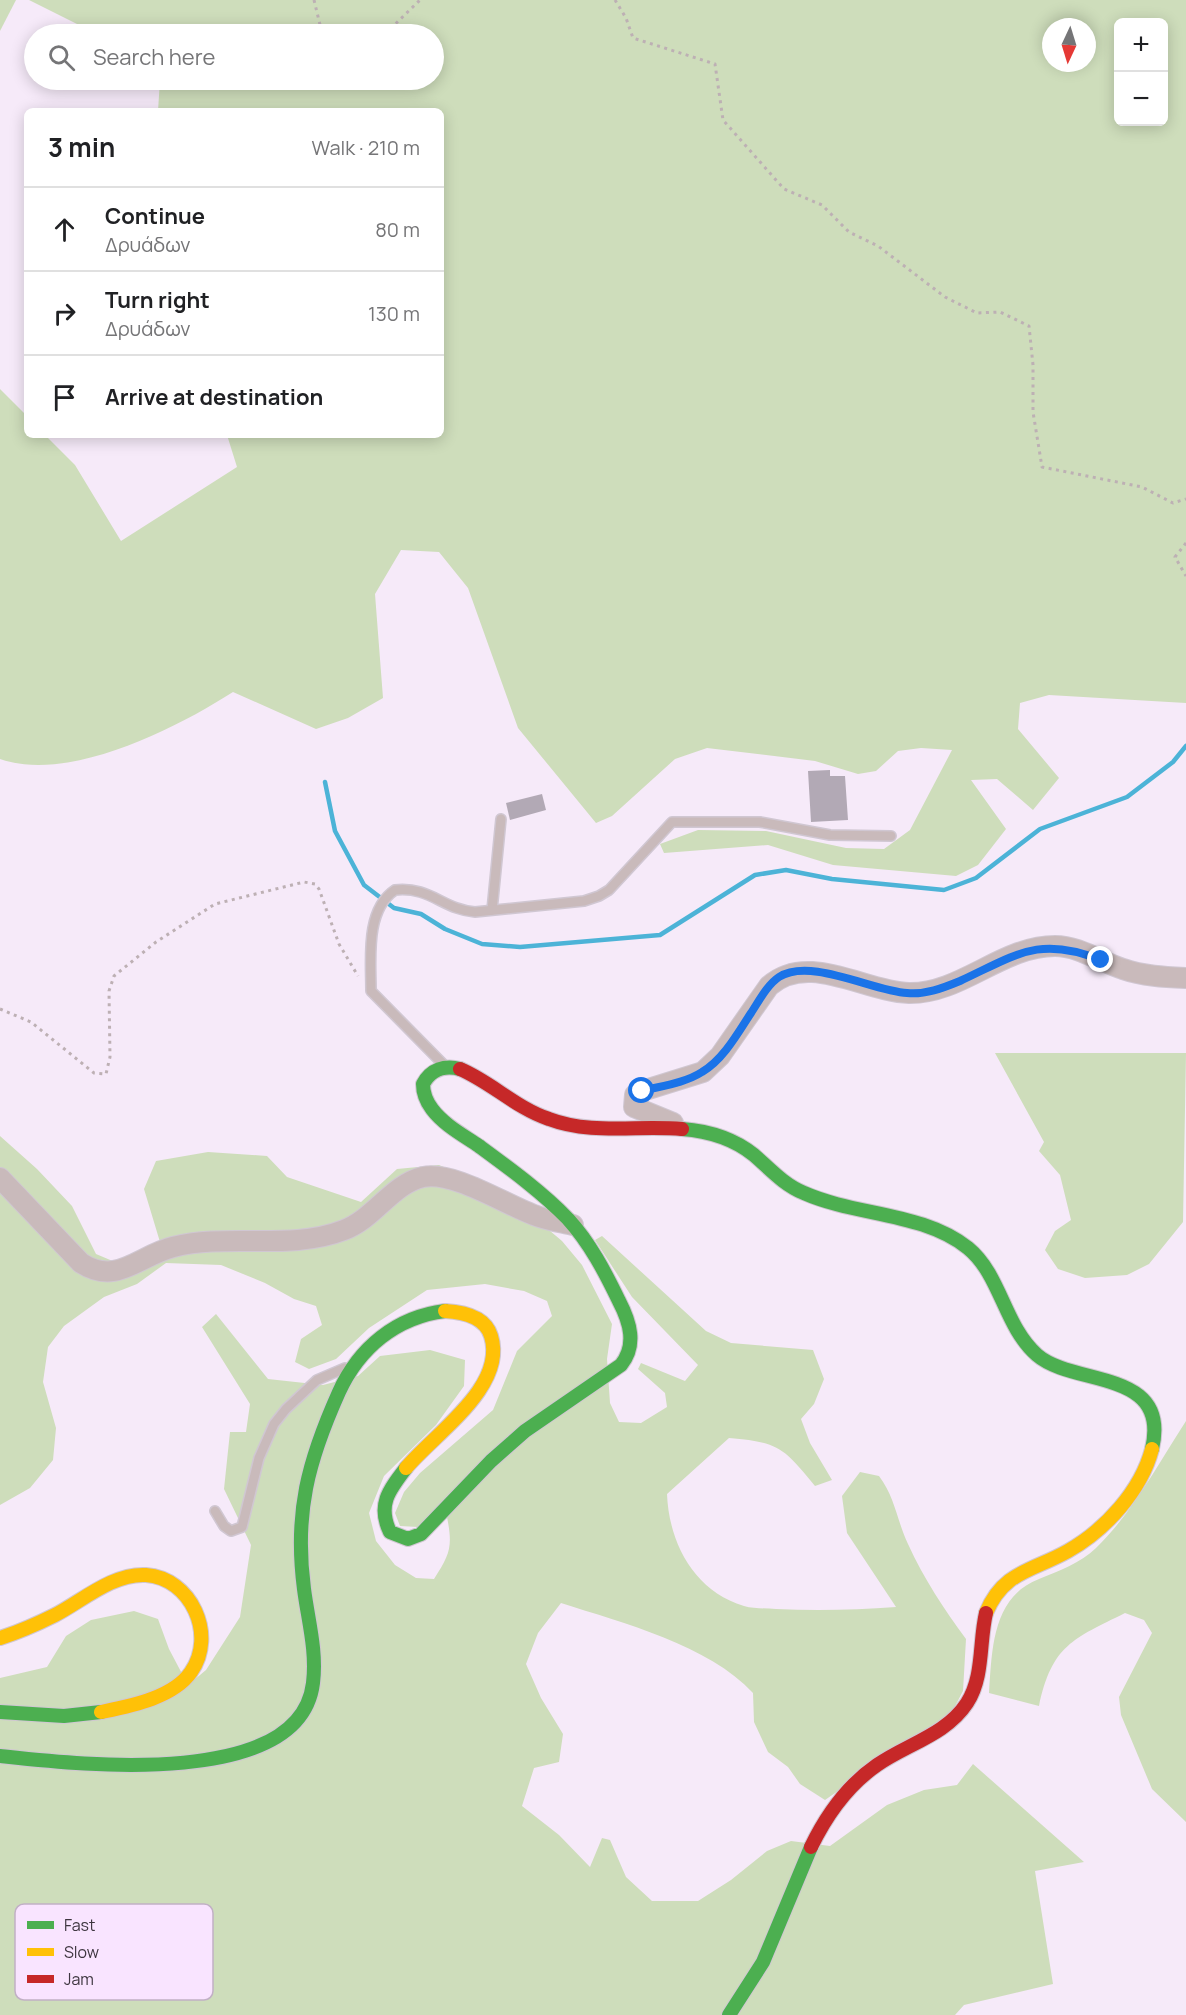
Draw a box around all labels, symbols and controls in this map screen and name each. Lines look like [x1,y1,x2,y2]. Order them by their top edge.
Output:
north arrow [1042,18,1096,72]
map controls [1114,18,1168,126]
button: + [1114,18,1168,72]
search box [24,24,444,90]
icon: search [45,41,78,74]
text: Search here [93,42,215,72]
button: − [1114,72,1168,126]
text: 3 min [48,129,115,165]
text: Walk · 210 m [312,134,420,161]
text: Continue [105,201,205,231]
icon: ahead [48,213,81,246]
text: 80 m [375,216,420,243]
text: Δρυάδων [105,231,190,258]
text: Turn right [105,285,210,315]
icon: right [48,297,81,330]
text: 130 m [368,300,420,327]
text: Δρυάδων [105,315,190,342]
icon: arrive [48,381,81,414]
text: Arrive at destination [105,382,323,412]
route end [1087,946,1113,972]
route start [628,1077,654,1103]
legend [15,1904,213,2000]
text: Fast [64,1914,95,1936]
text: Slow [64,1941,99,1963]
text: Jam [64,1968,94,1990]

